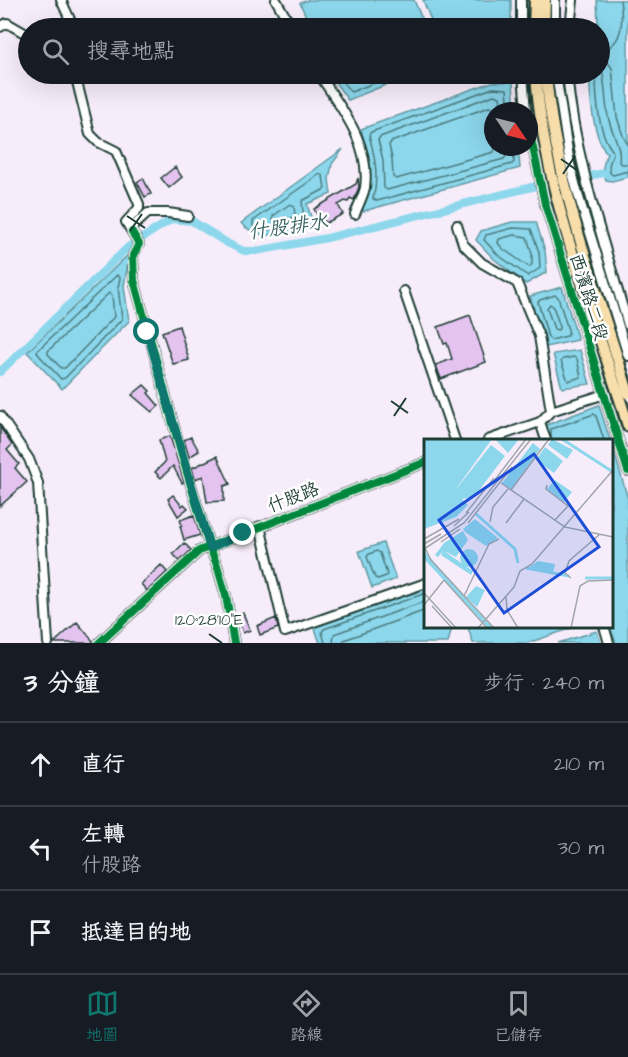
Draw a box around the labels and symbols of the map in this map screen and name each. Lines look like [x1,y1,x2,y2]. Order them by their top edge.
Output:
north arrow [484,102,538,156]
water label: 什股排水 [247,207,331,246]
street label: 西濱路二段 [563,250,614,344]
route start [133,318,159,344]
inset map [424,439,613,628]
street label: 什股路 [263,476,323,519]
route end [229,519,255,545]
text: 120°28'10"E [175,610,243,631]

